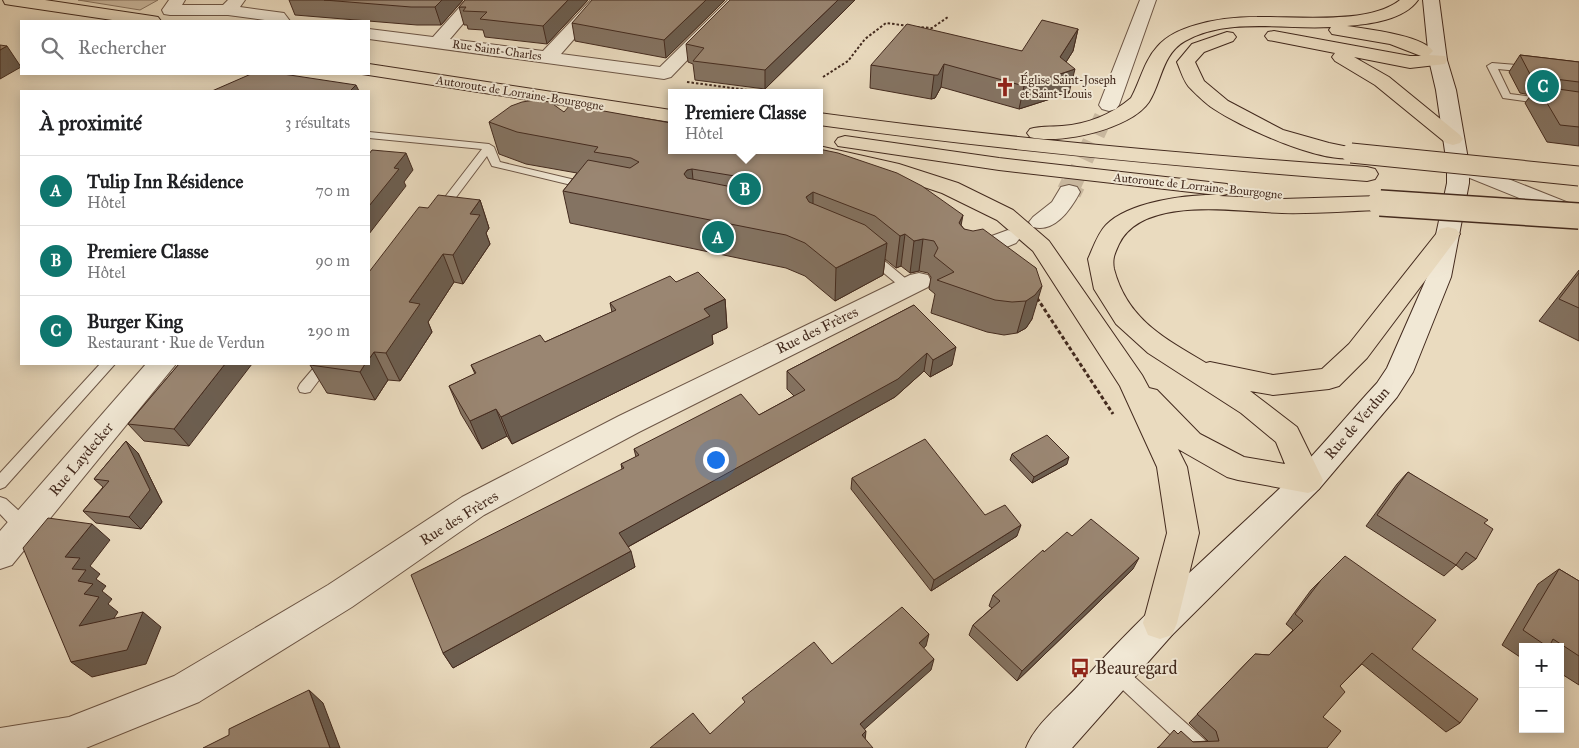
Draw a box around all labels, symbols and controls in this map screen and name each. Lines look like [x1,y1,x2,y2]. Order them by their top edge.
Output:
search box [20,20,370,75]
icon: search [38,34,66,62]
text: Rechercher [78,36,166,59]
street label: Rue Saint-Charles [451,37,543,63]
pin: C [1527,67,1559,105]
place label: Église Saint-Joseph et Saint-Louis [1020,71,1117,101]
street label: Autoroute de Lorraine-Bourgogne [434,73,605,114]
church icon: Église Saint-Joseph et Saint-Louis [994,76,1016,98]
popup [668,89,823,154]
text: Premiere Classe [685,101,806,124]
text: À proximité [40,110,142,136]
text: 3 résultats [285,113,350,132]
text: Hôtel [685,124,723,143]
text: Tulip Inn Résidence [87,170,244,193]
pin: B [729,170,761,208]
street label: Autoroute de Lorraine-Bourgogne [1112,170,1283,203]
text: A [51,181,61,200]
text: 70 m [315,181,350,200]
text: Hôtel [87,193,125,212]
pin: A [702,218,734,256]
text: Premiere Classe [87,240,209,263]
text: B [51,251,61,270]
text: 90 m [315,251,350,270]
text: Hôtel [87,263,125,282]
street label: Rue des Frères [773,302,861,358]
text: Burger King [87,310,183,333]
text: C [51,321,61,340]
text: 290 m [307,321,350,340]
text: Restaurant · Rue de Verdun [87,333,265,352]
street label: Rue de Verdun [1321,383,1393,463]
street label: Rue Laydecker [45,418,117,500]
your location [703,447,729,473]
street label: Rue des Frères [417,487,501,549]
map controls [1519,643,1564,733]
button: + [1519,643,1564,688]
bus stop icon: Beauregard [1069,657,1091,679]
place label: Beauregard [1095,657,1177,680]
button: − [1519,688,1564,733]

